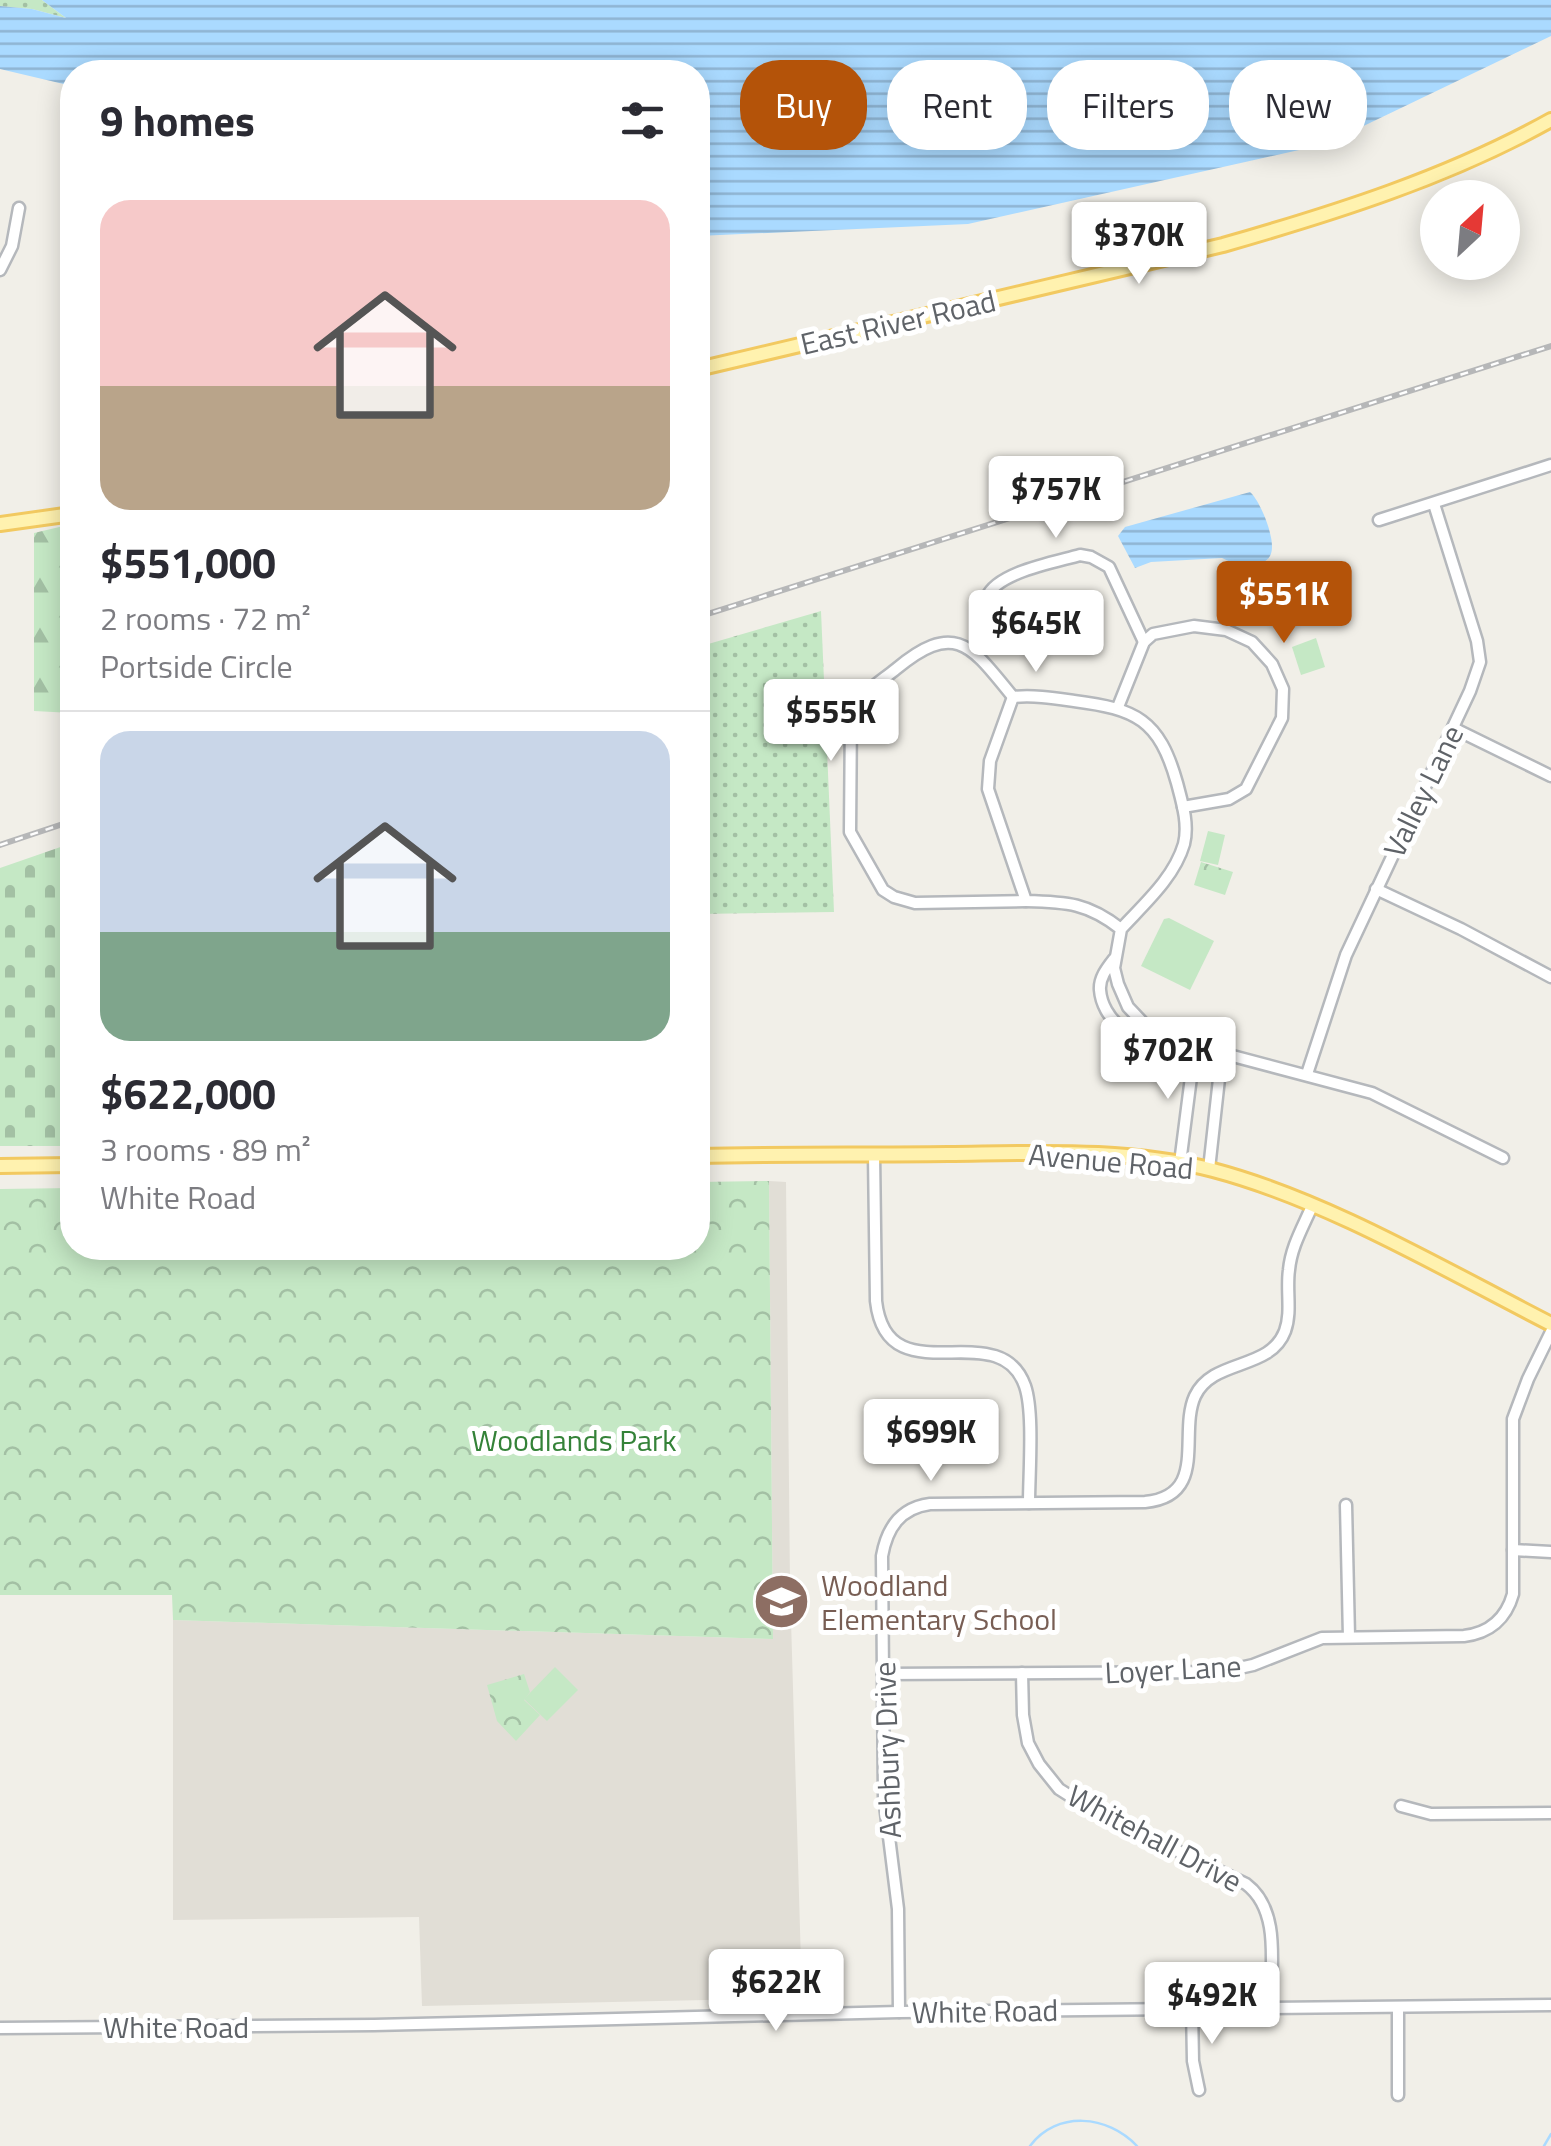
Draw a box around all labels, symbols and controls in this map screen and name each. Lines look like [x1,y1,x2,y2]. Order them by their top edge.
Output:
chip: Buy [740,60,867,150]
chip: Rent [887,60,1027,150]
chip: Filters [1047,60,1209,150]
chip: New [1229,60,1367,150]
text: 9 homes [100,88,255,152]
icon: filters [615,93,670,148]
north arrow [1420,180,1520,280]
map controls [1420,180,1520,280]
pin: $370K [1069,202,1209,287]
text: $370K [1094,210,1184,258]
icon: home [295,265,475,445]
street label: East River Road [796,277,1000,367]
pin: $757K [986,456,1126,541]
text: $757K [1011,464,1101,512]
text: $551,000 [100,530,276,594]
pin: $551K [1214,561,1354,646]
text: $551K [1239,569,1329,617]
pin: $645K [966,590,1106,675]
text: 2 rooms · 72 m² [100,594,311,642]
text: $645K [991,598,1081,646]
text: Portside Circle [100,642,293,690]
pin: $555K [761,679,901,764]
text: $555K [786,687,876,735]
street label: Valley Lane [1371,717,1475,865]
icon: home [295,796,475,976]
pin: $702K [1098,1017,1238,1102]
text: $702K [1123,1025,1213,1073]
text: $622,000 [100,1061,276,1125]
text: 3 rooms · 89 m² [100,1125,311,1173]
street label: Avenue Road [1027,1131,1195,1191]
text: White Road [100,1173,256,1221]
pin: $699K [861,1399,1001,1484]
text: $699K [886,1407,976,1455]
park label: Woodlands Park [471,1417,677,1463]
place label: Woodland Elementary School [821,1562,1057,1642]
school or university icon: Woodland Elementary School [752,1572,812,1632]
street label: Loyer Lane [1103,1642,1243,1696]
street label: Ashbury Drive [861,1661,913,1839]
street label: Whitehall Drive [1059,1773,1251,1903]
pin: $622K [706,1949,846,2034]
text: $622K [731,1957,821,2005]
pin: $492K [1142,1962,1282,2047]
text: $492K [1167,1970,1257,2018]
street label: White Road [911,1987,1059,2035]
street label: White Road [103,2004,249,2050]

